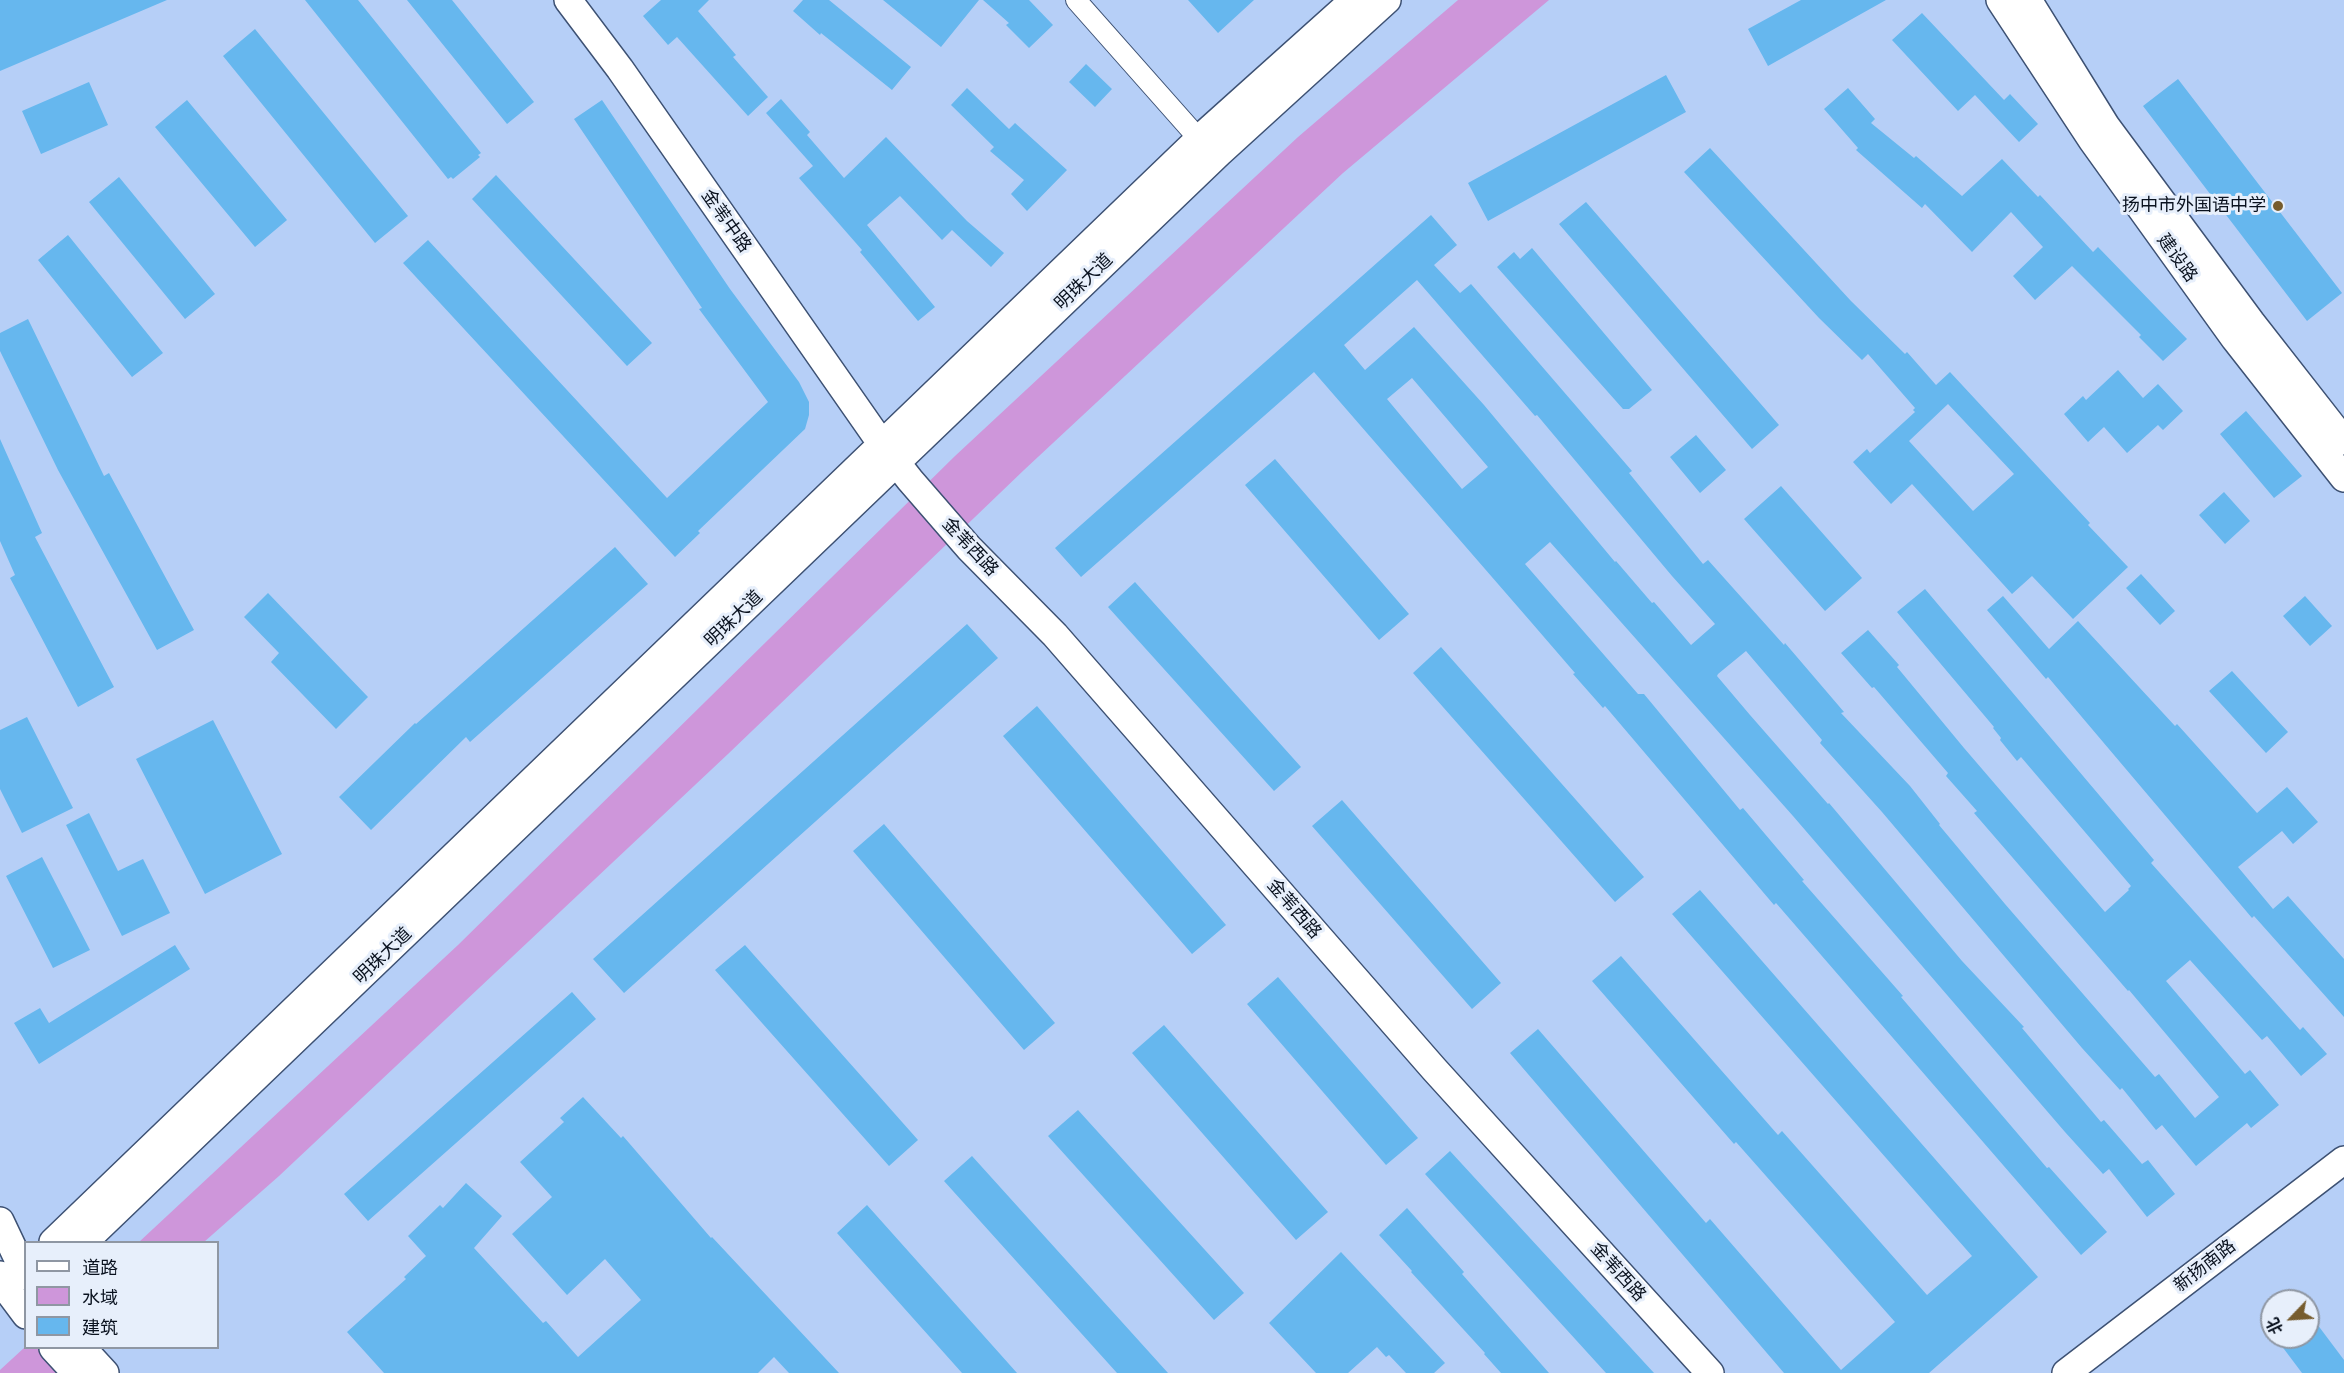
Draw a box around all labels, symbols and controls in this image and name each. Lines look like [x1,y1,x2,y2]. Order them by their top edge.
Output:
street label: 金苇中路 [697,185,755,257]
place label: 扬中市外国语中学 [2122,195,2266,217]
marker: 扬中市外国语中学 [2271,199,2285,213]
street label: 建设路 [2152,230,2202,286]
street label: 明珠大道 [1051,249,1117,315]
street label: 金苇西路 [938,513,1002,581]
street label: 明珠大道 [701,586,767,652]
street label: 金苇西路 [1262,875,1326,943]
street label: 明珠大道 [350,923,416,989]
street label: 新扬南路 [2170,1235,2240,1297]
street label: 金苇西路 [1586,1238,1650,1306]
legend [24,1241,219,1349]
text: 道路 [82,1257,118,1278]
text: 水域 [82,1287,118,1308]
north arrow [2260,1289,2320,1349]
text: 北 [2263,1315,2287,1337]
text: 建筑 [82,1317,118,1338]

